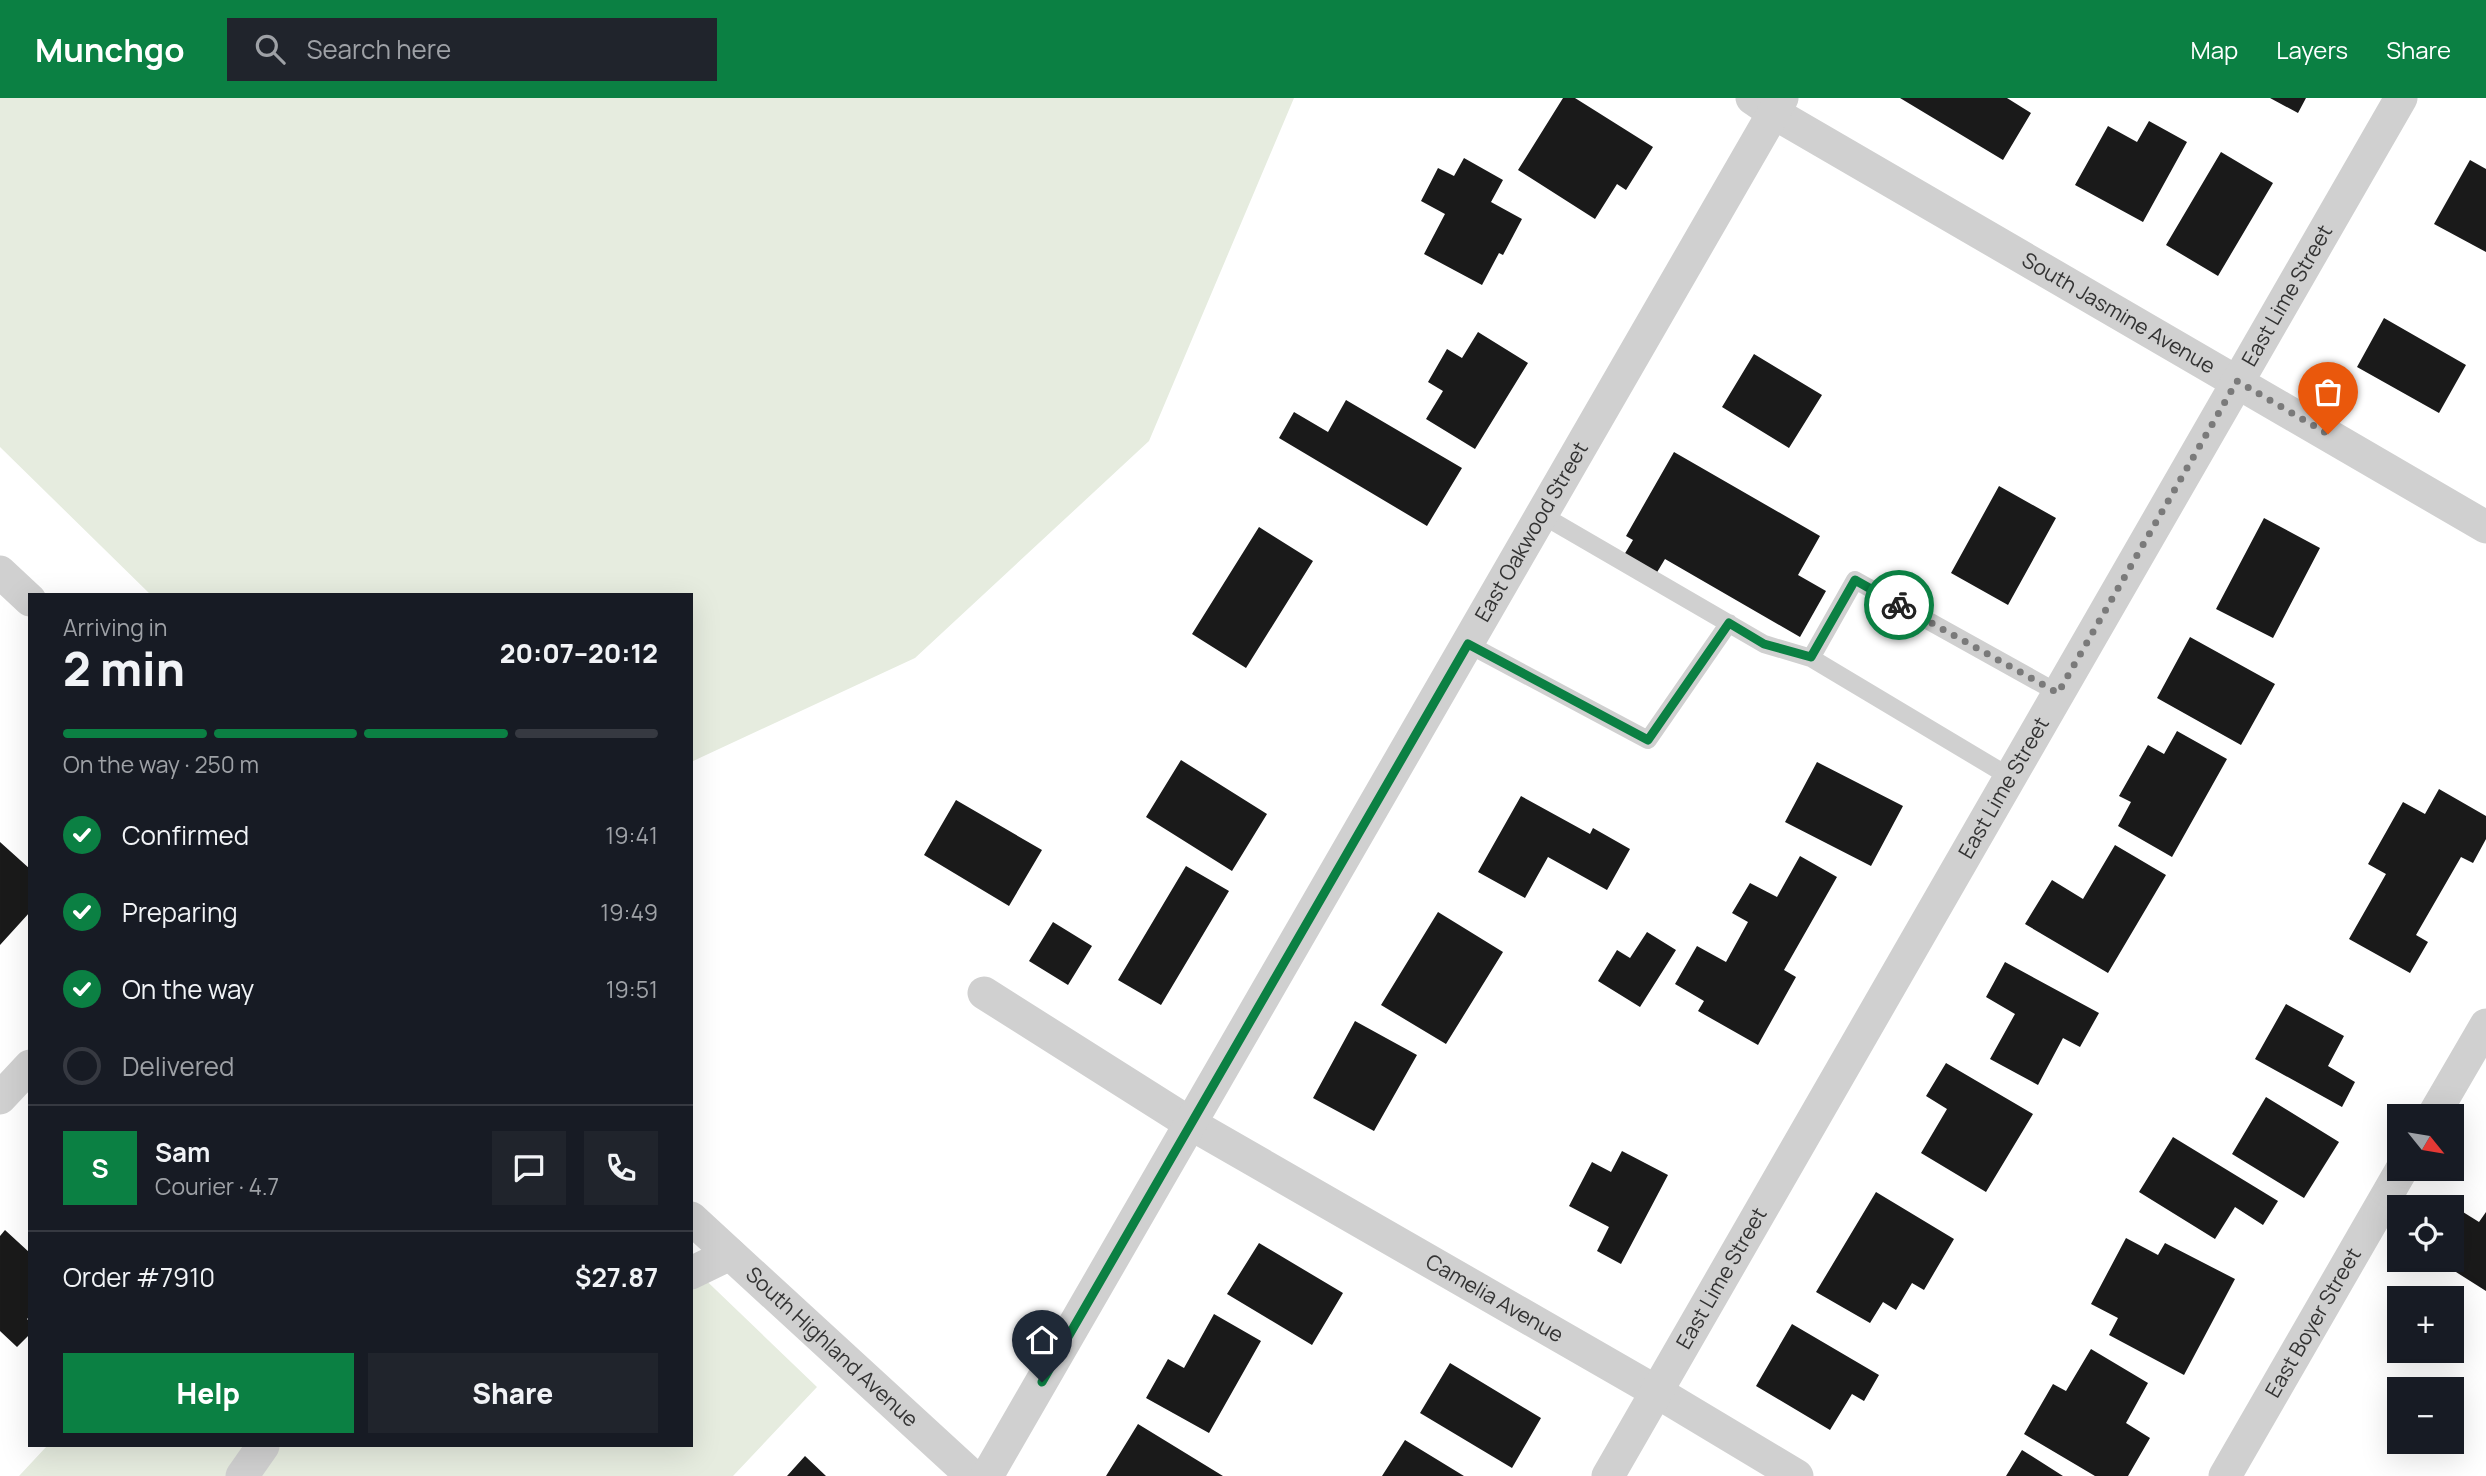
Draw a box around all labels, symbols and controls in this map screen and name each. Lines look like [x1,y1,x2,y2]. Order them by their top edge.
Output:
search box [227,18,717,81]
text: Munchgo [35,27,185,72]
icon: search [251,30,289,68]
text: Search here [307,31,451,67]
text: Map [2191,33,2238,66]
text: Layers [2276,33,2348,66]
text: Share [2386,33,2451,66]
street label: East Lime Street [2235,219,2338,371]
street label: South Jasmine Avenue [2017,245,2221,380]
pin [2298,362,2358,434]
icon: bag [2309,373,2347,411]
street label: East Oakwood Street [1468,436,1594,627]
courier [1864,570,1934,640]
icon: bike [1880,586,1918,624]
text: Arriving in [63,611,168,643]
text: 20:07–20:12 [500,635,658,671]
text: 2 min [63,637,185,700]
street label: East Lime Street [1951,711,2055,863]
text: On the way · 250 m [63,748,259,780]
icon: check [63,816,101,854]
text: Confirmed [122,817,249,853]
text: 19:41 [605,819,658,851]
icon: check [63,893,101,931]
text: Preparing [122,894,238,930]
text: 19:49 [600,896,658,928]
icon: check [63,970,101,1008]
text: On the way [122,971,254,1007]
text: 19:51 [606,973,658,1005]
text: Delivered [122,1048,234,1084]
north arrow [2387,1104,2464,1181]
map controls [2387,1104,2464,1454]
button: chat [492,1131,566,1205]
button: phone [584,1131,658,1205]
text: Sam [155,1134,210,1170]
text: S [91,1150,109,1186]
text: Courier · 4.7 [155,1170,279,1202]
button: locate [2387,1195,2464,1272]
street label: East Lime Street [1669,1202,1773,1354]
street label: East Boyer Street [2258,1242,2367,1402]
street label: Camelia Avenue [1421,1247,1569,1348]
text: Order #7910 [63,1259,215,1295]
text: $27.87 [575,1259,658,1295]
street label: South Highland Avenue [740,1260,925,1433]
button: + [2387,1286,2464,1363]
pin [1012,1310,1072,1382]
icon: home [1023,1321,1061,1359]
button: Help [63,1353,354,1433]
button: Share [368,1353,658,1433]
button: − [2387,1377,2464,1454]

